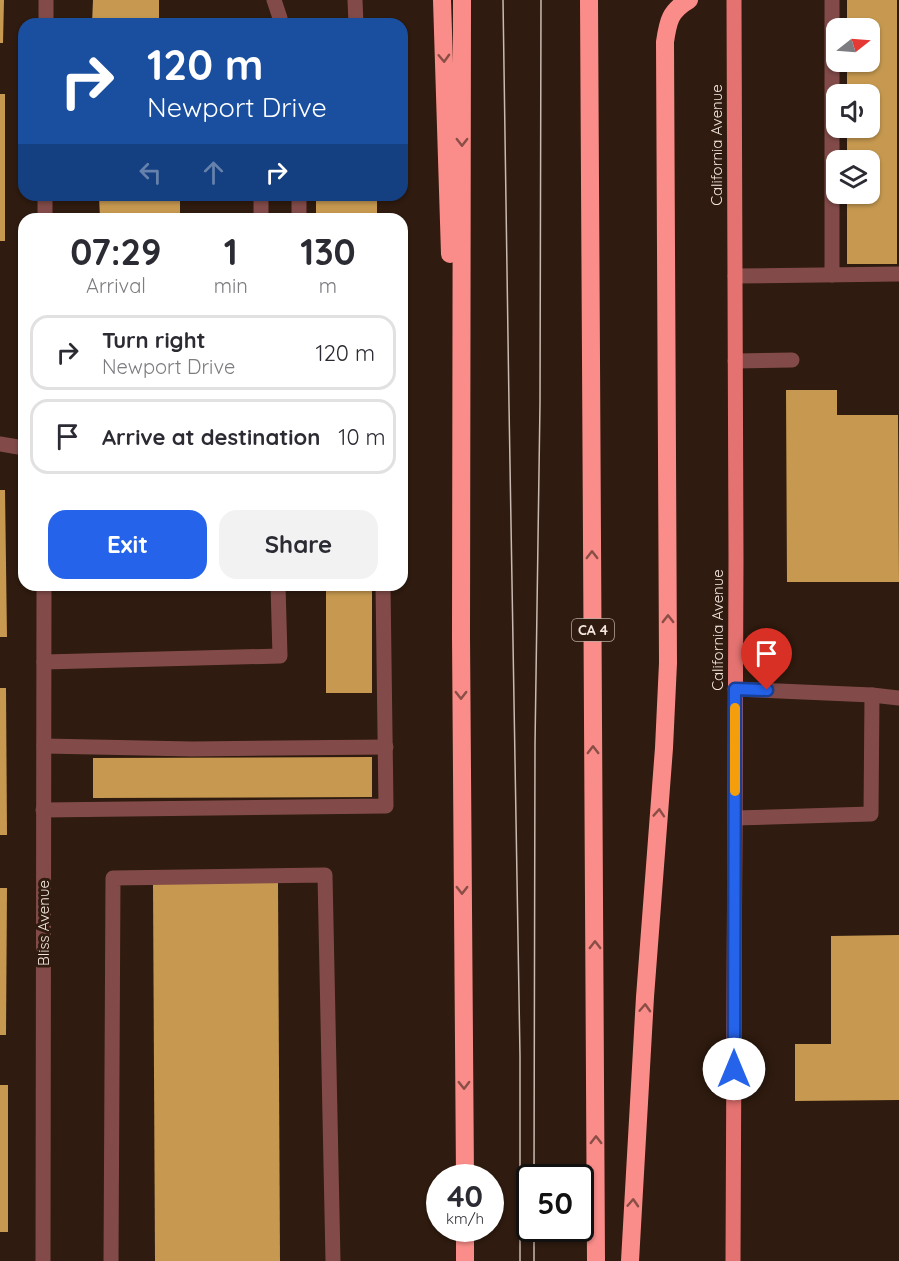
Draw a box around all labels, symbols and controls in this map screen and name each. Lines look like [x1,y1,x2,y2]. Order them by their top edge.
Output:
north arrow [826,18,880,72]
map controls [826,18,880,204]
text: 120 m [147,38,264,91]
icon: right [48,42,126,120]
one-way arrow [438,54,450,63]
street label: California Avenue [707,84,726,206]
button: sound [826,84,880,138]
text: Newport Drive [147,90,327,124]
one-way arrow [456,138,468,147]
button: layers [826,150,880,204]
icon: left [134,156,167,189]
icon: ahead [197,156,230,189]
icon: right [260,156,293,189]
text: 07:29 [70,229,162,274]
text: 1 [224,229,238,274]
text: 130 [300,229,356,274]
text: Arrival [86,273,146,298]
text: min [214,273,248,298]
text: m [319,273,337,298]
text: Turn right [102,326,206,354]
icon: right [51,336,84,369]
text: 120 m [316,339,375,367]
text: Newport Drive [102,354,235,379]
icon: arrive [51,420,84,453]
text: Arrive at destination [102,423,320,451]
text: 10 m [338,423,386,451]
button: Exit [48,510,207,579]
button: Share [219,510,378,579]
one-way arrow [586,550,598,559]
street label: California Avenue [708,569,727,691]
one-way arrow [662,614,674,623]
road number: CA 4 [572,619,614,641]
pin [741,628,792,690]
icon: arrive [750,637,783,670]
one-way arrow [455,691,467,700]
one-way arrow [587,745,600,754]
one-way arrow [652,809,665,818]
street label: Bliss Avenue [34,880,53,966]
one-way arrow [456,886,468,895]
one-way arrow [589,940,601,949]
one-way arrow [638,1003,651,1012]
position arrow [702,1037,766,1101]
one-way arrow [458,1081,470,1090]
one-way arrow [590,1135,602,1144]
speed limit sign: 50 [516,1164,594,1242]
text: 40 [447,1177,483,1215]
one-way arrow [627,1198,640,1207]
text: km/h [446,1209,484,1228]

